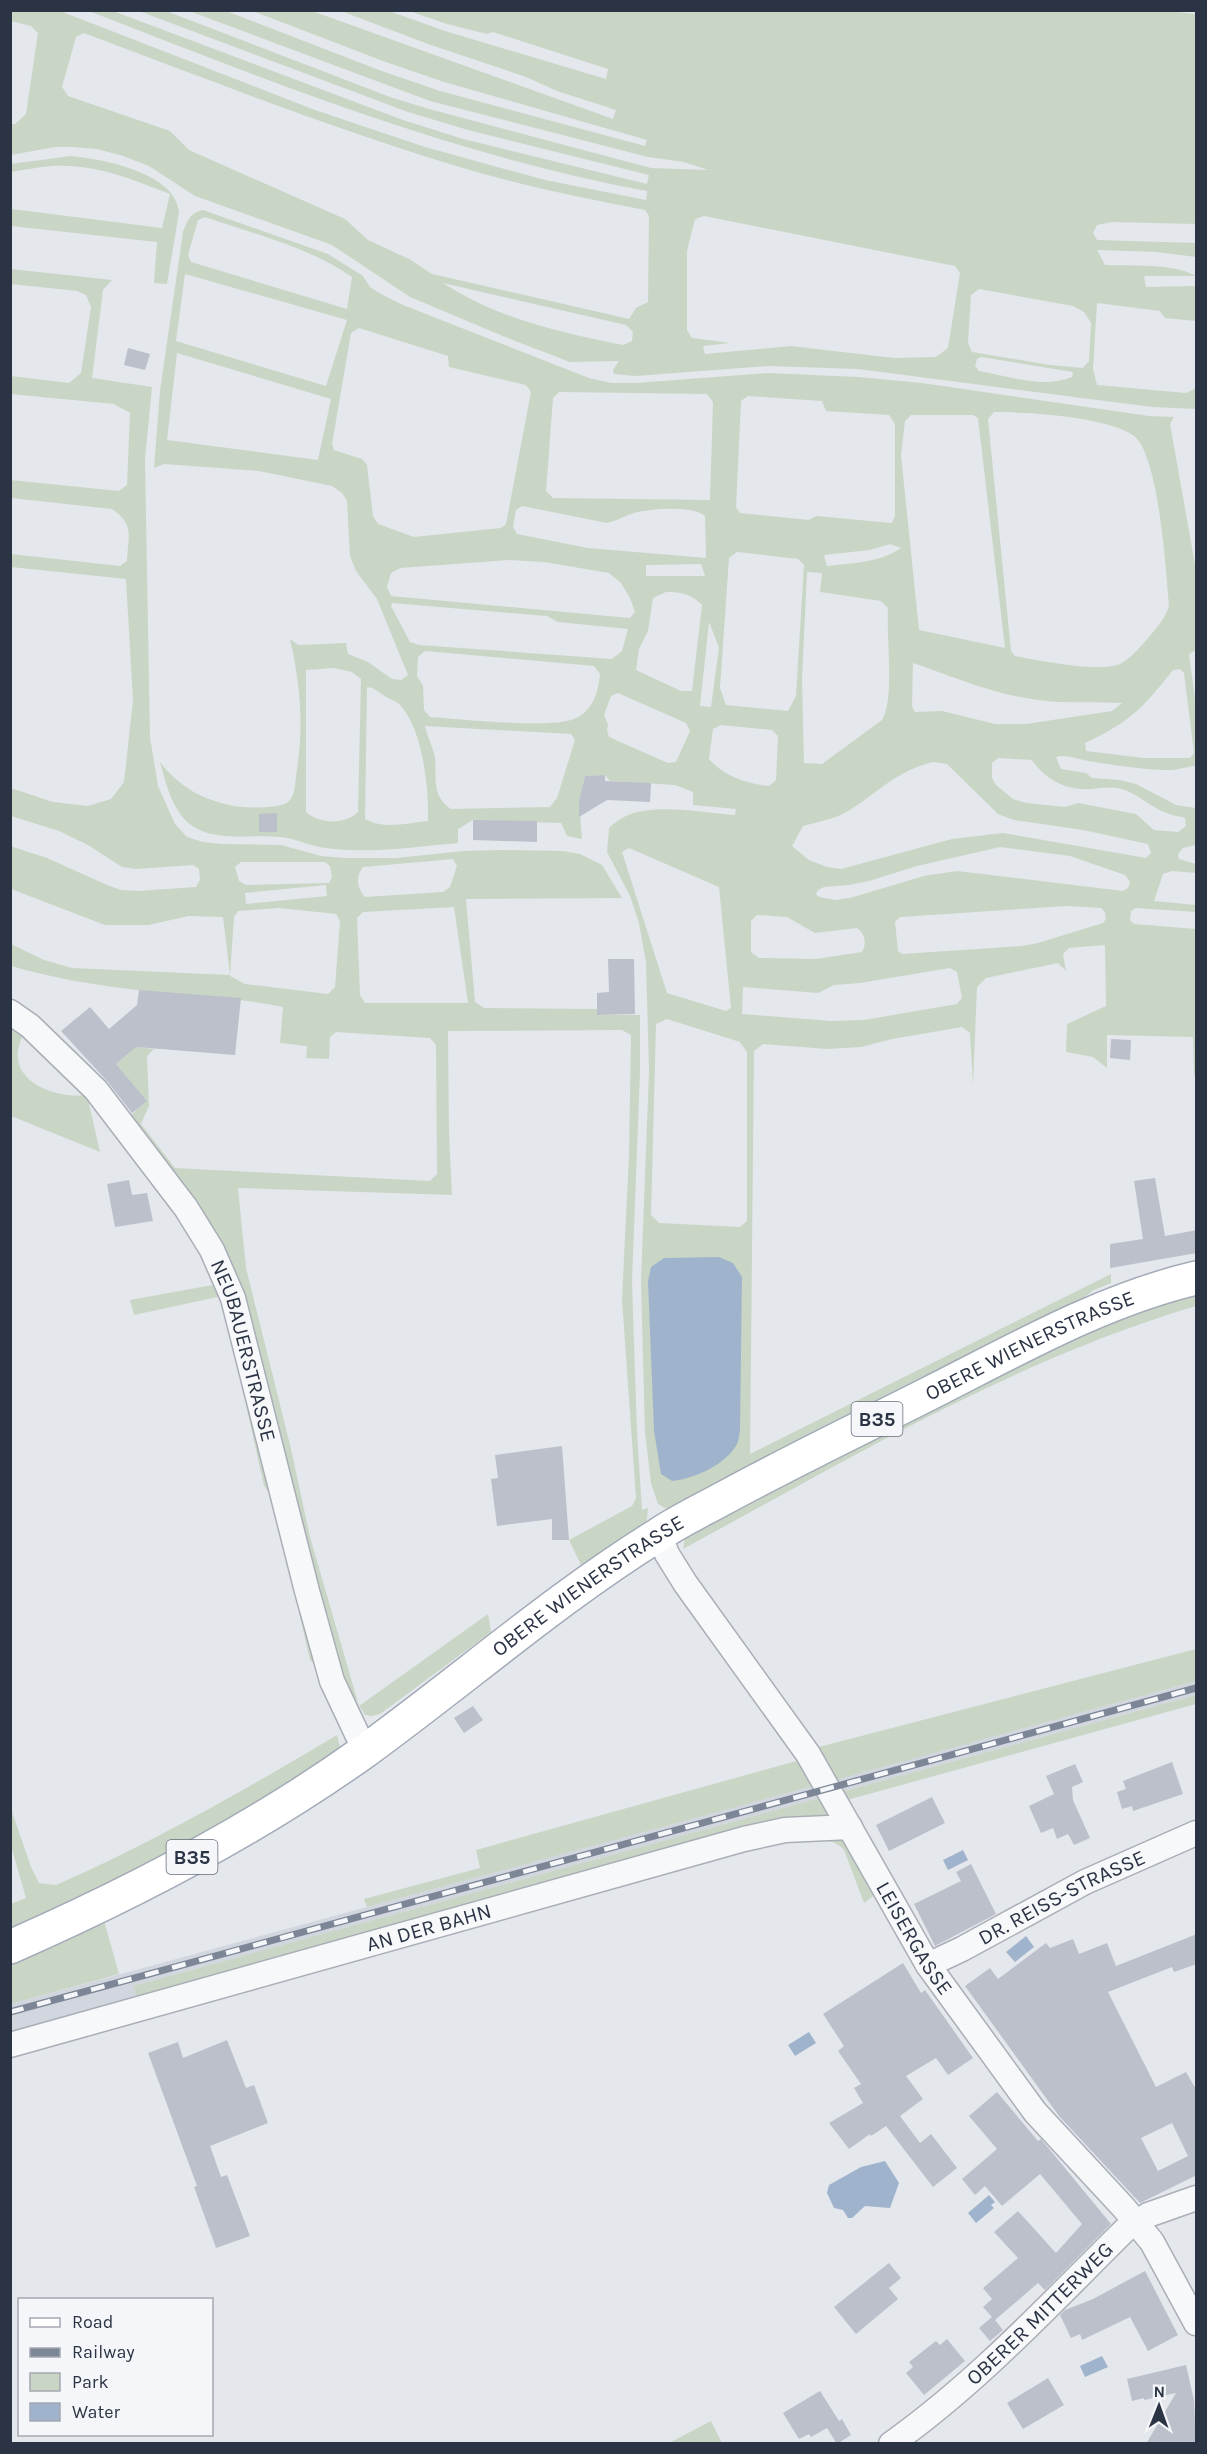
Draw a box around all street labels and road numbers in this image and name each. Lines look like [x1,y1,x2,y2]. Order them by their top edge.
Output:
street label: NEUBAUERSTRASSE [206,1256,281,1444]
street label: OBERE WIENERSTRASSE [921,1286,1138,1405]
road number: B35 [852,1402,902,1436]
street label: OBERE WIENERSTRASSE [487,1510,688,1661]
road number: B35 [166,1840,218,1874]
street label: DR. REISS-STRASSE [974,1845,1149,1950]
street label: LEISERGASSE [871,1877,958,1999]
street label: AN DER BAHN [364,1899,494,1956]
street label: OBERER MITTERWEG [962,2237,1118,2390]

